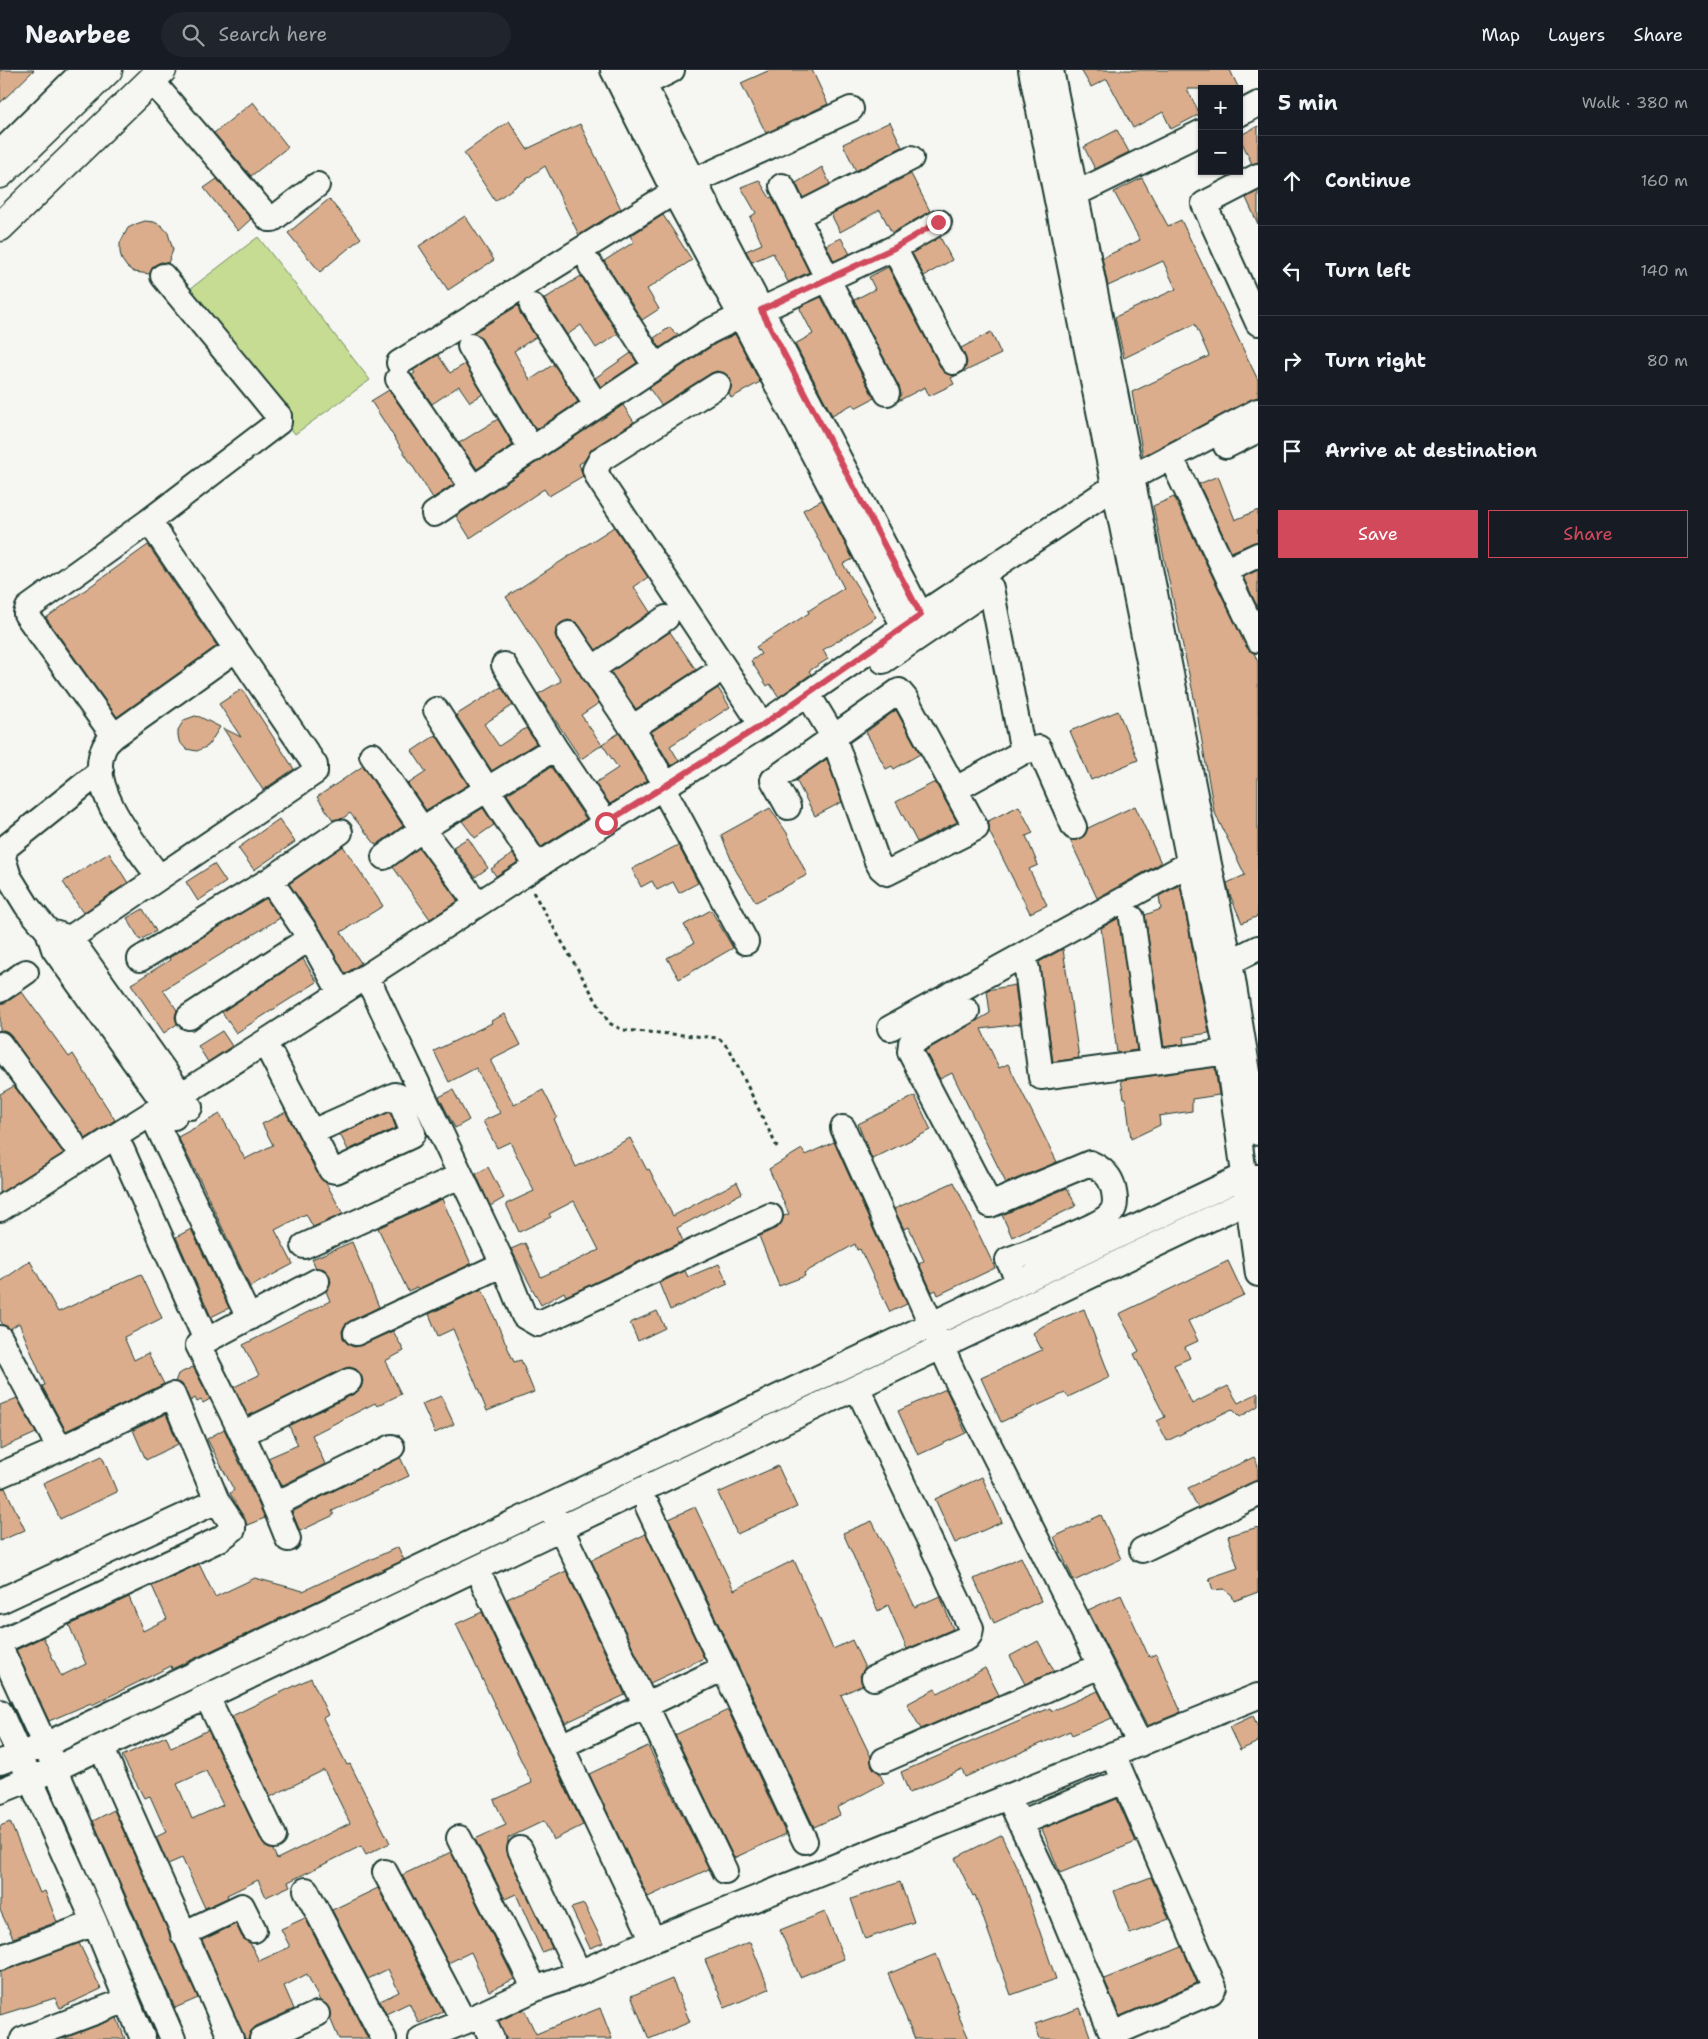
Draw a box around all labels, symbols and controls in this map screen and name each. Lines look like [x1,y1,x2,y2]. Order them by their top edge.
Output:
search box [161,12,511,57]
text: Nearbee [25,19,131,51]
icon: search [179,21,207,49]
text: Search here [219,22,327,47]
text: Map [1482,23,1520,47]
text: Layers [1548,23,1605,47]
text: Share [1633,23,1683,47]
map controls [1198,85,1243,175]
button: + [1198,85,1243,130]
text: 5 min [1278,89,1338,117]
text: Walk · 380 m [1582,92,1688,113]
button: − [1198,130,1243,175]
icon: ahead [1278,167,1306,195]
text: Continue [1325,168,1411,193]
text: 160 m [1641,170,1688,191]
route end [927,211,950,234]
icon: left [1278,257,1306,285]
text: Turn left [1325,258,1411,283]
text: 140 m [1641,260,1688,281]
icon: right [1278,347,1306,375]
text: Turn right [1325,348,1426,373]
text: 80 m [1647,350,1688,371]
icon: arrive [1278,437,1306,465]
text: Arrive at destination [1325,438,1537,463]
button: Save [1278,510,1478,558]
button: Share [1488,510,1688,558]
route start [595,812,618,835]

